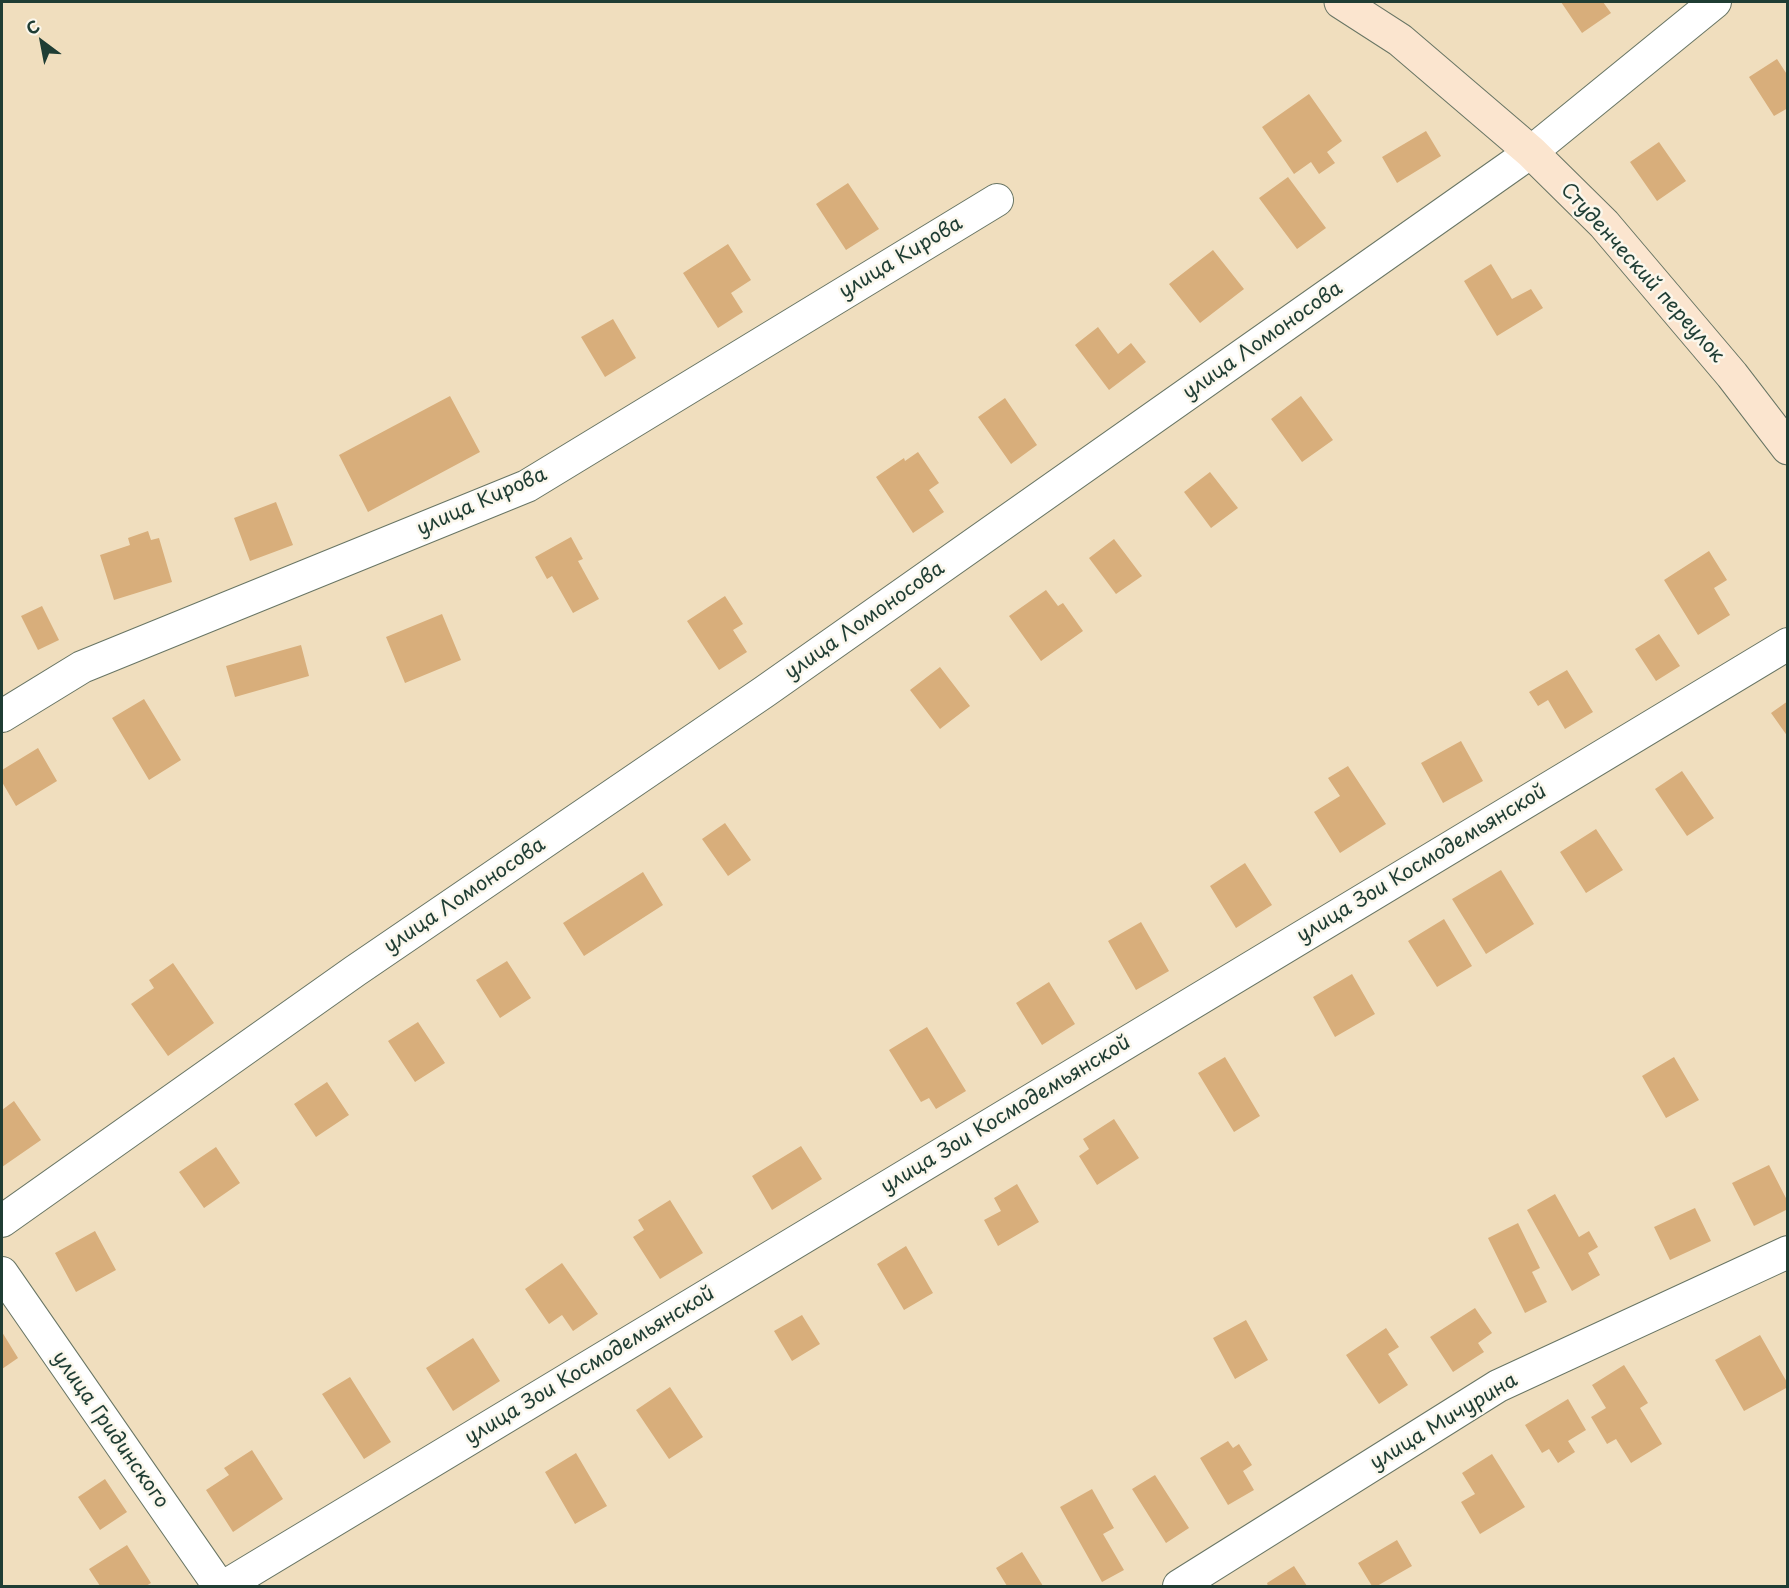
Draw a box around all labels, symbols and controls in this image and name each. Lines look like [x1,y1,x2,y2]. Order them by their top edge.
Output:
north arrow [12,12,72,72]
text: С [21,13,44,40]
street label: Студенческий переулок [1555,178,1729,368]
street label: улица Кирова [835,212,967,304]
street label: улица Ломоносова [1178,277,1348,405]
street label: улица Кирова [413,463,551,541]
street label: улица Ломоносова [780,557,950,685]
street label: улица Зои Космодемьянской [1293,780,1551,948]
street label: улица Ломоносова [380,833,550,959]
street label: улица Зои Космодемьянской [877,1031,1135,1199]
street label: улица Зои Космодемьянской [461,1282,719,1450]
street label: улица Гридинского [47,1347,173,1513]
street label: улица Мичурина [1366,1369,1522,1475]

